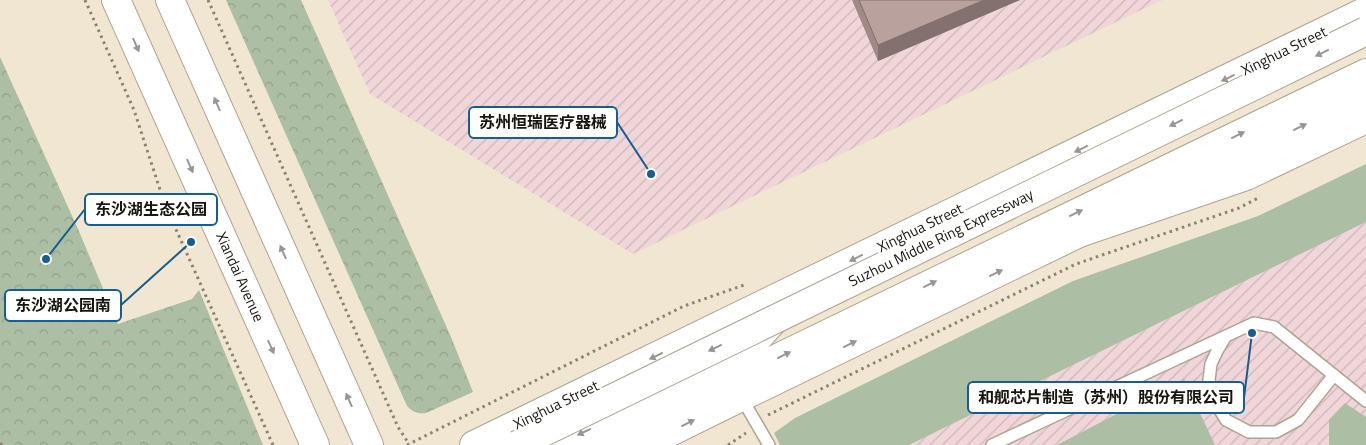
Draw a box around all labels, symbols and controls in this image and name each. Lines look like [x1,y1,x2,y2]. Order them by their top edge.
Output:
street label: Xinghua Street [1237,20,1331,81]
one-way arrow [132,38,140,52]
one-way arrow [1315,49,1329,57]
one-way arrow [1220,74,1235,82]
one-way arrow [212,97,220,111]
callout: 苏州恒瑞医疗器械 [469,107,617,138]
text: 苏州恒瑞医疗器械 [479,110,607,134]
one-way arrow [1169,120,1183,128]
one-way arrow [1293,123,1307,131]
one-way arrow [1231,131,1246,139]
one-way arrow [1074,145,1088,153]
one-way arrow [187,159,195,173]
street label: Suzhou Middle Ring Expressway [844,183,1037,292]
callout: 东沙湖生态公园 [85,194,217,225]
text: 东沙湖生态公园 [95,197,207,221]
street label: Xinghua Street [873,197,967,258]
one-way arrow [1069,209,1083,217]
street label: Xiandai Avenue [210,228,271,325]
one-way arrow [278,245,286,259]
one-way arrow [849,254,864,263]
one-way arrow [989,269,1003,277]
one-way arrow [923,280,937,288]
callout: 东沙湖公园南 [5,290,121,321]
text: 东沙湖公园南 [15,293,111,317]
one-way arrow [268,340,276,354]
one-way arrow [842,340,857,348]
one-way arrow [708,344,722,352]
one-way arrow [777,351,791,359]
one-way arrow [649,352,663,360]
street label: Xinghua Street [509,374,603,435]
callout: 和舰芯片制造（苏州）股份有限公司 [968,382,1244,413]
text: 和舰芯片制造（苏州）股份有限公司 [978,385,1234,409]
one-way arrow [345,393,353,407]
one-way arrow [681,419,695,427]
one-way arrow [577,428,592,436]

